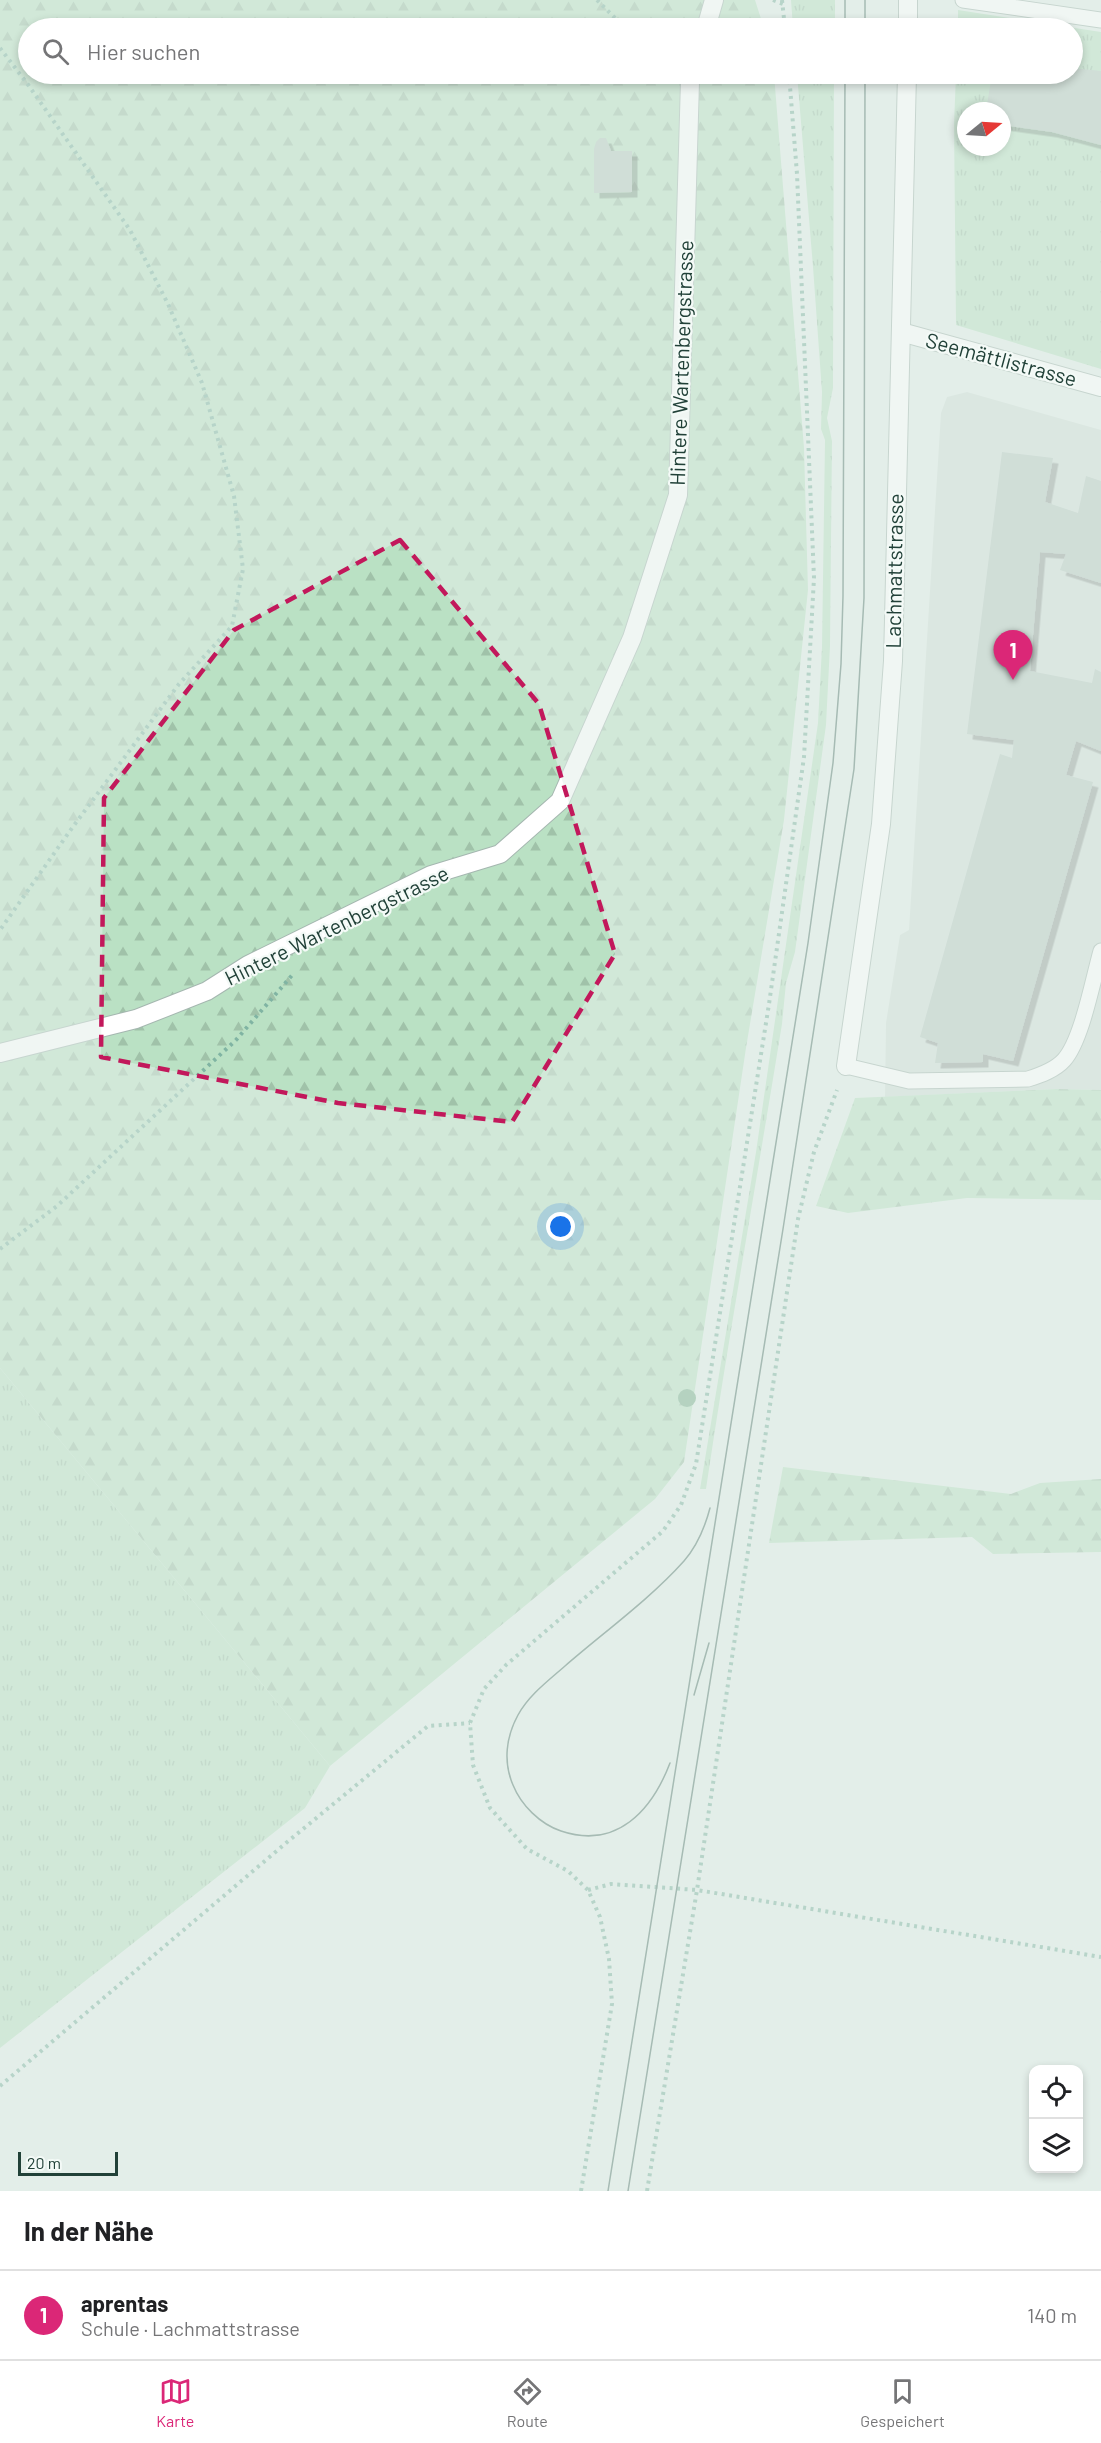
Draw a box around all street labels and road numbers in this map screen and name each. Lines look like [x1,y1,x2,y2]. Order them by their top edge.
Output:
street label: Hintere Wartenbergstrasse [664,240,697,486]
street label: Seemättlistrasse [923,326,1080,391]
street label: Lachmattstrasse [880,493,907,649]
street label: Hintere Wartenbergstrasse [220,860,452,990]

